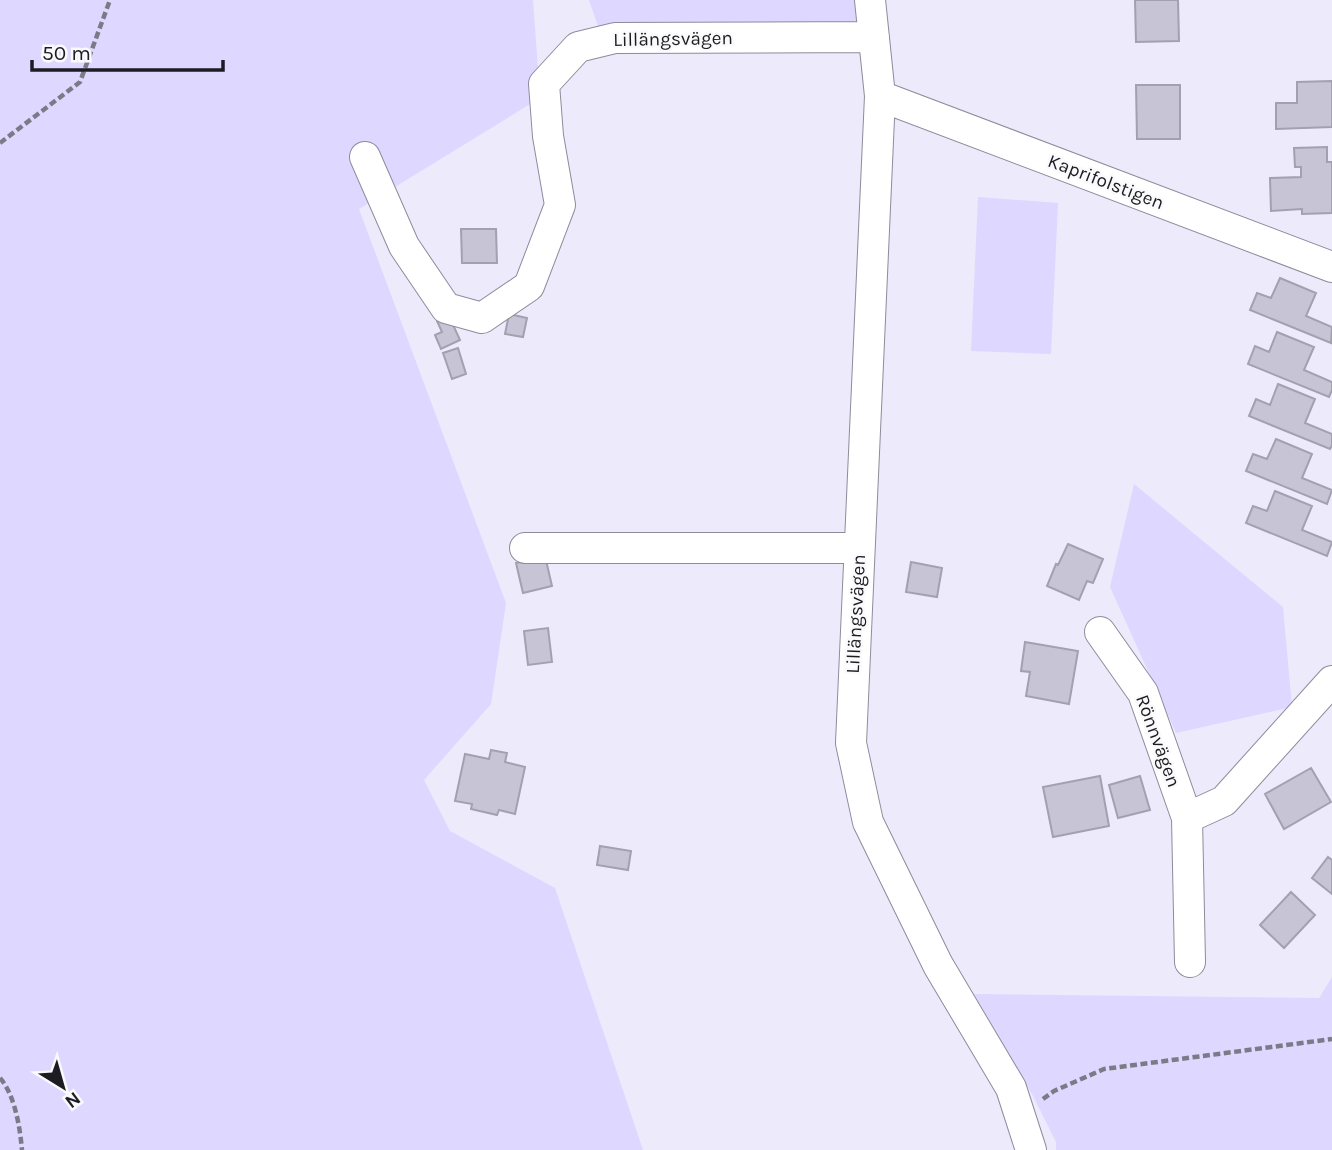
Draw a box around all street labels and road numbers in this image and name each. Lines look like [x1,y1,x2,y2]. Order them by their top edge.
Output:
street label: Lillängsvägen [613,27,733,51]
street label: Kaprifolstigen [1045,150,1167,214]
street label: Lillängsvägen [842,554,870,674]
street label: Rönnvägen [1131,692,1185,790]

